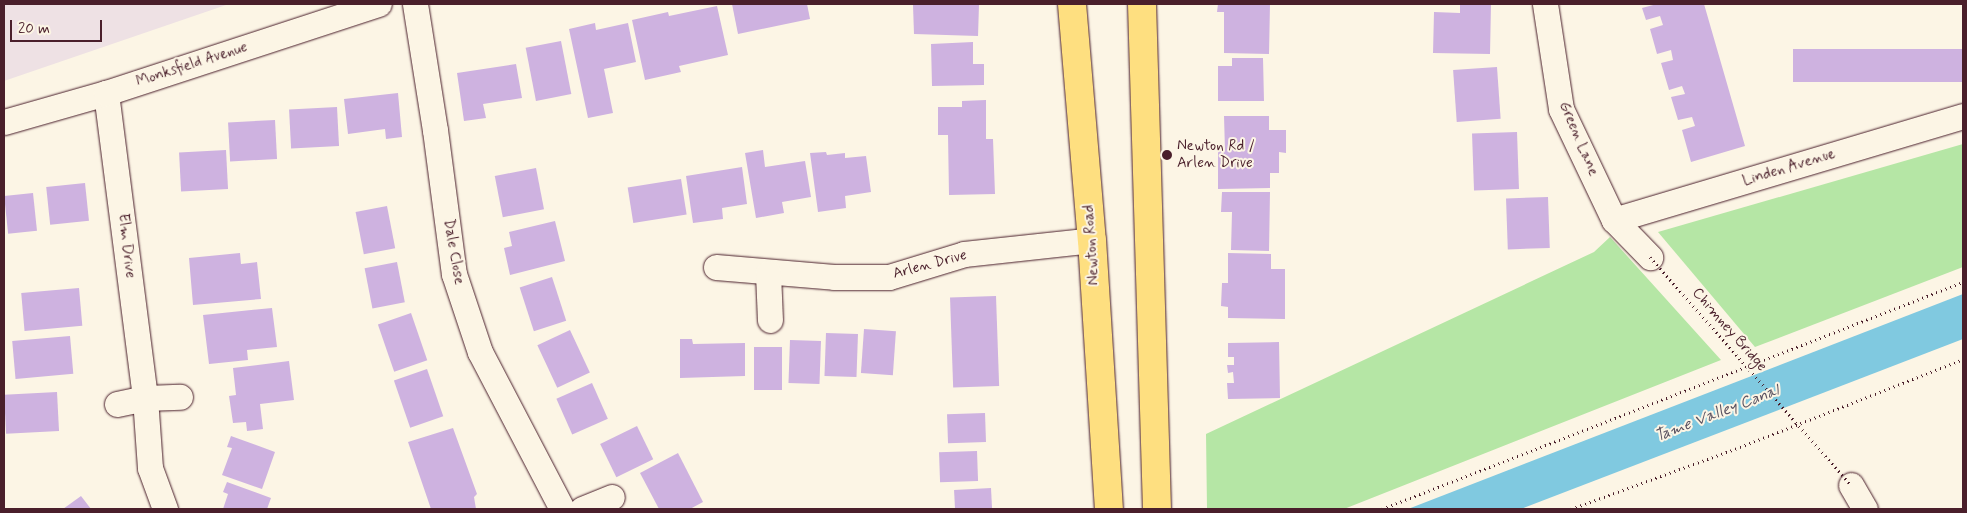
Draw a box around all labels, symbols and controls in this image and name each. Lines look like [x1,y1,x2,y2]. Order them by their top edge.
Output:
scale bar [12,10,105,42]
text: 20 m [18,19,50,39]
street label: Monksfield Avenue [133,38,251,92]
street label: Green Lane [1555,100,1601,178]
place label: Newton Rd / Arlen Drive [1177,137,1255,172]
street label: Linden Avenue [1741,146,1837,190]
marker: Newton Rd / Arlen Drive [1161,149,1173,161]
street label: Newton Road [1080,204,1104,286]
street label: Elm Drive [113,213,139,279]
street label: Dale Close [438,218,468,286]
street label: Arlen Drive [891,246,969,284]
street label: Chimney Bridge [1688,285,1770,375]
water label: Tame Valley Canal [1655,383,1779,445]

